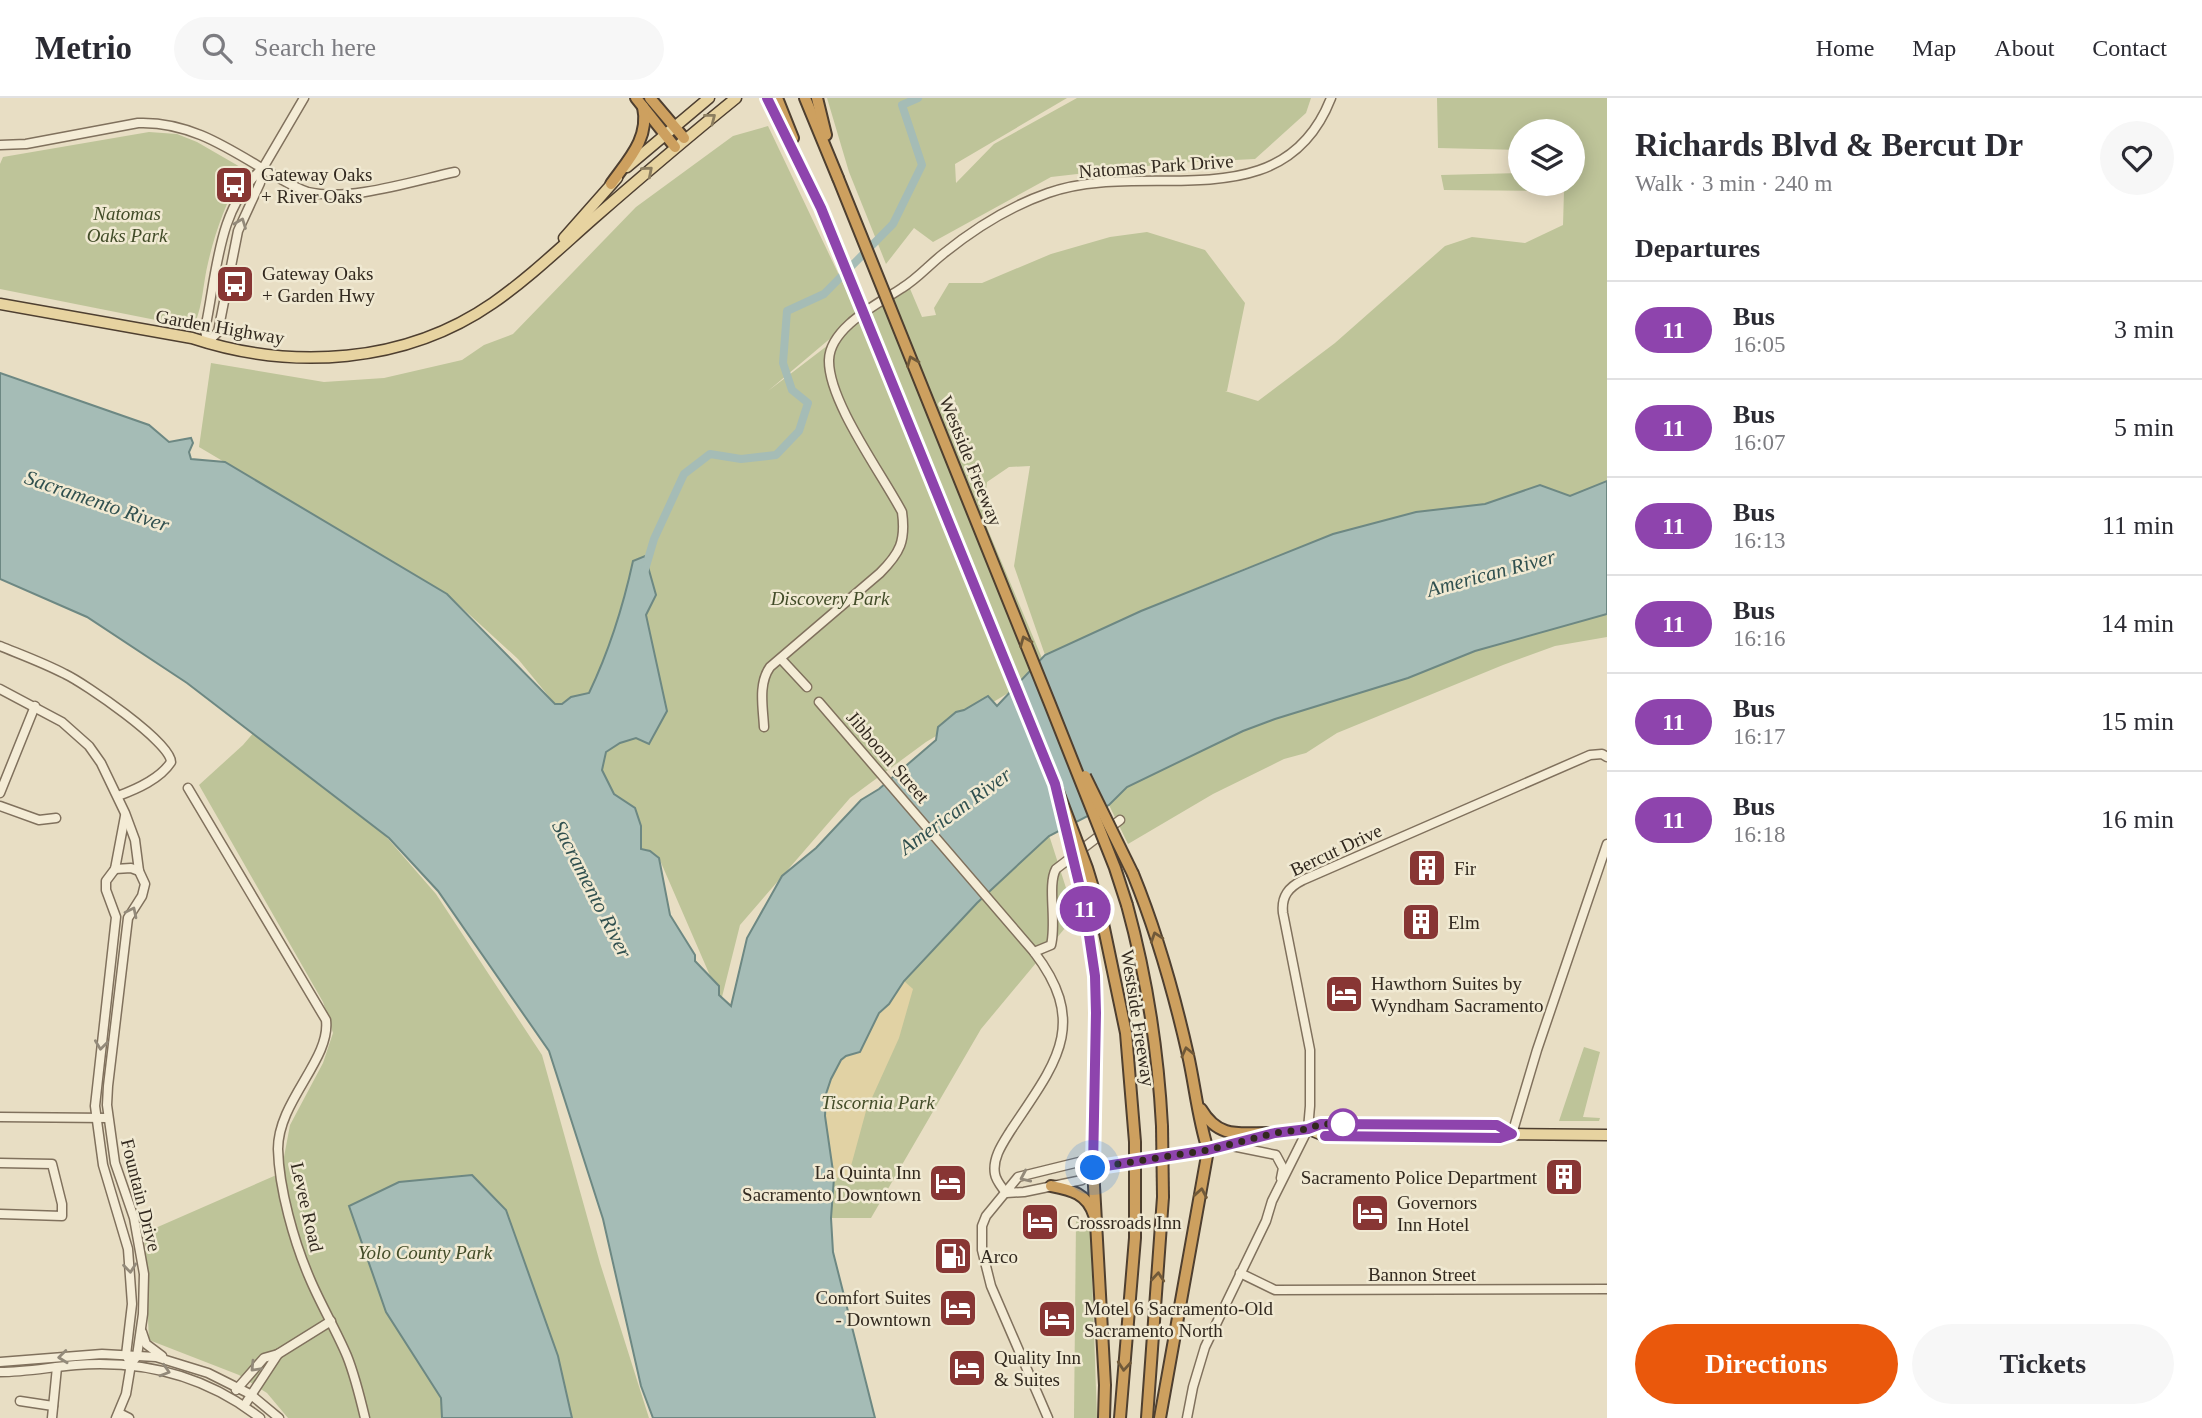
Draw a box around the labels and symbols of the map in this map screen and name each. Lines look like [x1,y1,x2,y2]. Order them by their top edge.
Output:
one-way arrow [703,114,715,127]
street label: Natomas Park Drive [1078,150,1234,182]
bus stop icon: Gateway Oaks + River Oaks [213,164,255,206]
place label: Gateway Oaks + River Oaks [261,164,372,207]
one-way arrow [639,167,652,179]
park label: Natomas Oaks Park [87,203,168,246]
one-way arrow [233,217,247,229]
bus stop icon: Gateway Oaks + Garden Hwy [214,263,256,305]
place label: Gateway Oaks + Garden Hwy [262,263,376,306]
street label: Garden Highway [154,305,286,349]
one-way arrow [906,356,920,369]
street label: Westside Freeway [935,393,1007,530]
water label: Sacramento River [22,465,173,537]
water label: American River [1422,544,1559,602]
park label: Discovery Park [770,588,890,609]
one-way arrow [1019,635,1033,647]
street label: Jibboom Street [843,707,934,808]
water label: American River [893,762,1016,861]
water label: Sacramento River [547,816,637,962]
street label: Bercut Drive [1287,820,1385,880]
building icon: Fir [1406,847,1448,889]
place label: Fir [1454,858,1477,879]
line badge: 11 [1054,886,1116,932]
building icon: Elm [1400,901,1442,943]
one-way arrow [124,907,138,920]
place label: Elm [1448,912,1480,933]
one-way arrow [1150,931,1165,943]
street label: Westside Freeway [1117,948,1159,1088]
hotel icon: Hawthorn Suites by Wyndham Sacramento [1323,973,1365,1015]
place label: Hawthorn Suites by Wyndham Sacramento [1371,973,1543,1016]
one-way arrow [93,1039,108,1051]
one-way arrow [1181,1046,1196,1058]
park label: Tiscornia Park [821,1092,935,1113]
unlabelled marker [1328,1109,1358,1139]
street label: Fountain Drive [117,1136,165,1254]
your location [1075,1150,1110,1185]
building icon: Sacramento Police Department [1543,1156,1585,1198]
street label: Levee Road [287,1160,328,1254]
place label: La Quinta Inn Sacramento Downtown [742,1162,922,1205]
hotel icon: La Quinta Inn Sacramento Downtown [927,1162,969,1204]
place label: Sacramento Police Department [1301,1167,1538,1188]
one-way arrow [1020,1169,1032,1183]
one-way arrow [1193,1187,1208,1199]
hotel icon: Governors Inn Hotel [1349,1192,1391,1234]
place label: Governors Inn Hotel [1397,1192,1477,1235]
hotel icon: Crossroads Inn [1019,1201,1061,1243]
place label: Crossroads Inn [1067,1212,1182,1233]
fuel station icon: Arco [932,1235,974,1277]
park label: Yolo County Park [358,1242,493,1263]
place label: Arco [980,1246,1018,1267]
one-way arrow [122,1262,137,1273]
street label: Bannon Street [1368,1264,1477,1285]
one-way arrow [1150,1271,1165,1282]
place label: Comfort Suites - Downtown [815,1287,931,1330]
hotel icon: Comfort Suites - Downtown [937,1287,979,1329]
hotel icon: Motel 6 Sacramento-Old Sacramento North [1036,1298,1078,1340]
place label: Motel 6 Sacramento-Old Sacramento North [1084,1298,1273,1341]
hotel icon: Quality Inn & Suites [946,1347,988,1389]
place label: Quality Inn & Suites [994,1347,1082,1390]
one-way arrow [57,1349,69,1364]
one-way arrow [250,1359,263,1372]
one-way arrow [1117,1361,1132,1372]
one-way arrow [158,1363,170,1378]

